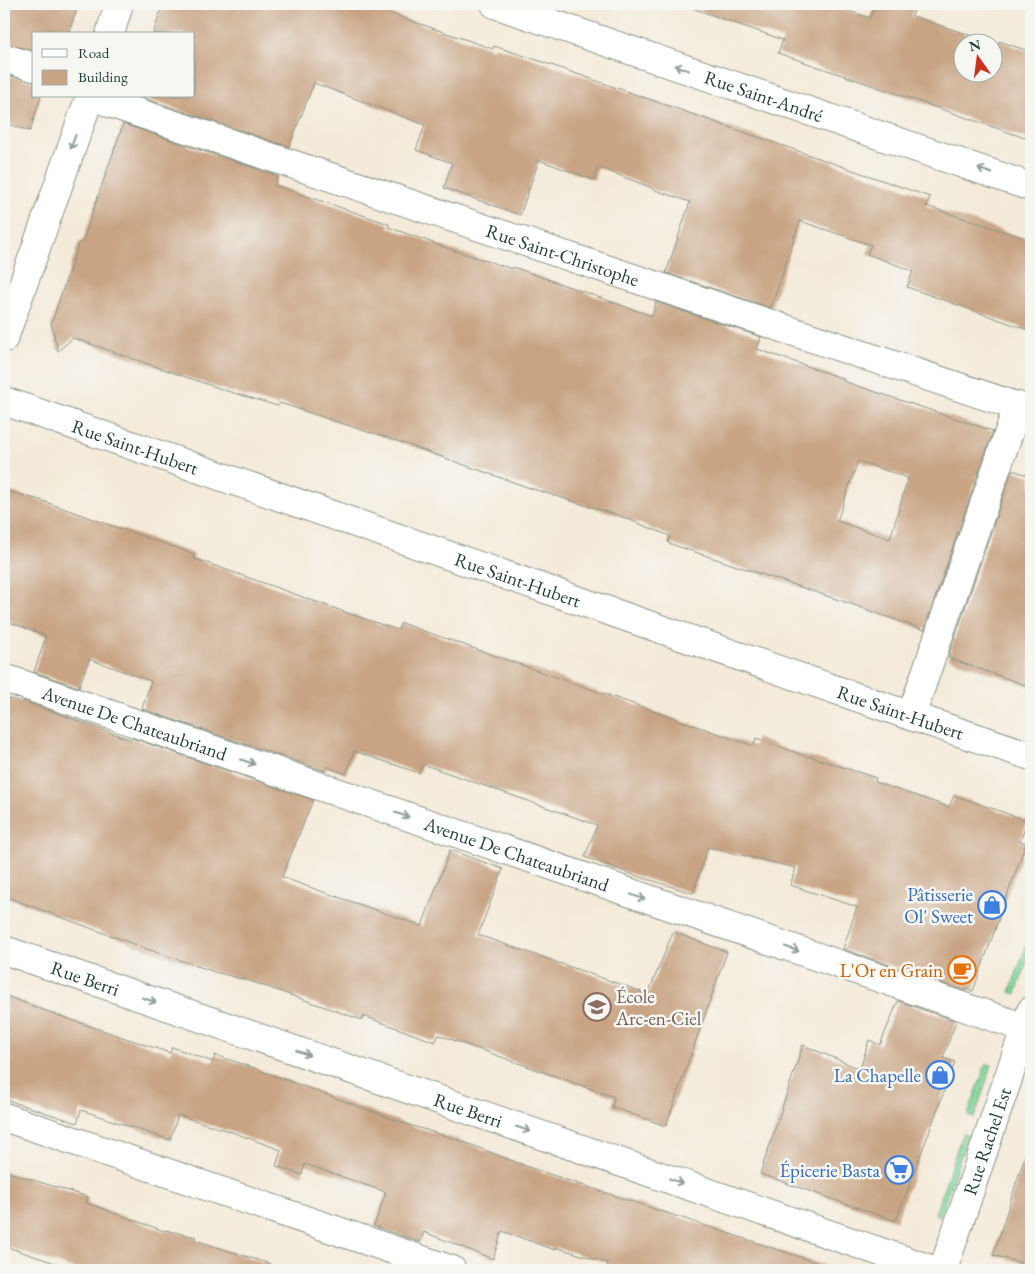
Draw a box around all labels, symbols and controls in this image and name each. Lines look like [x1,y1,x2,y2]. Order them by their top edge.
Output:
legend [32,32,195,98]
north arrow [952,32,1002,82]
text: N [967,35,983,55]
text: Road [78,43,110,62]
one-way arrow [675,63,691,72]
street label: Rue Saint-André [701,64,826,128]
text: Building [78,67,128,86]
one-way arrow [68,134,78,150]
one-way arrow [978,166,993,175]
street label: Rue Saint-Christophe [483,218,642,292]
street label: Rue Saint-Hubert [69,414,202,481]
street label: Rue Saint-Hubert [451,546,584,613]
street label: Rue Saint-Hubert [834,679,967,746]
street label: Avenue De Chateaubriand [38,680,231,767]
one-way arrow [240,758,256,768]
one-way arrow [394,811,409,820]
street label: Avenue De Chateaubriand [420,811,613,898]
place label: Pâtisserie Ol' Sweet [904,882,973,929]
shop icon: Pâtisserie Ol' Sweet [977,890,1007,920]
one-way arrow [630,892,646,902]
one-way arrow [784,945,800,955]
street label: Rue Berri [48,955,123,1002]
cafe icon: L'Or en Grain [947,955,977,985]
place label: L'Or en Grain [840,958,943,983]
place label: École Arc-en-Ciel [615,984,702,1031]
school or university icon: École Arc-en-Ciel [582,992,612,1022]
one-way arrow [141,996,156,1005]
one-way arrow [295,1049,310,1058]
shop icon: La Chapelle [925,1060,955,1090]
place label: La Chapelle [834,1063,921,1088]
street label: Rue Rachel Est [957,1084,1017,1198]
street label: Rue Berri [431,1087,506,1134]
one-way arrow [514,1124,530,1134]
supermarket icon: Épicerie Basta [884,1155,914,1185]
place label: Épicerie Basta [779,1158,880,1183]
one-way arrow [668,1177,684,1186]

